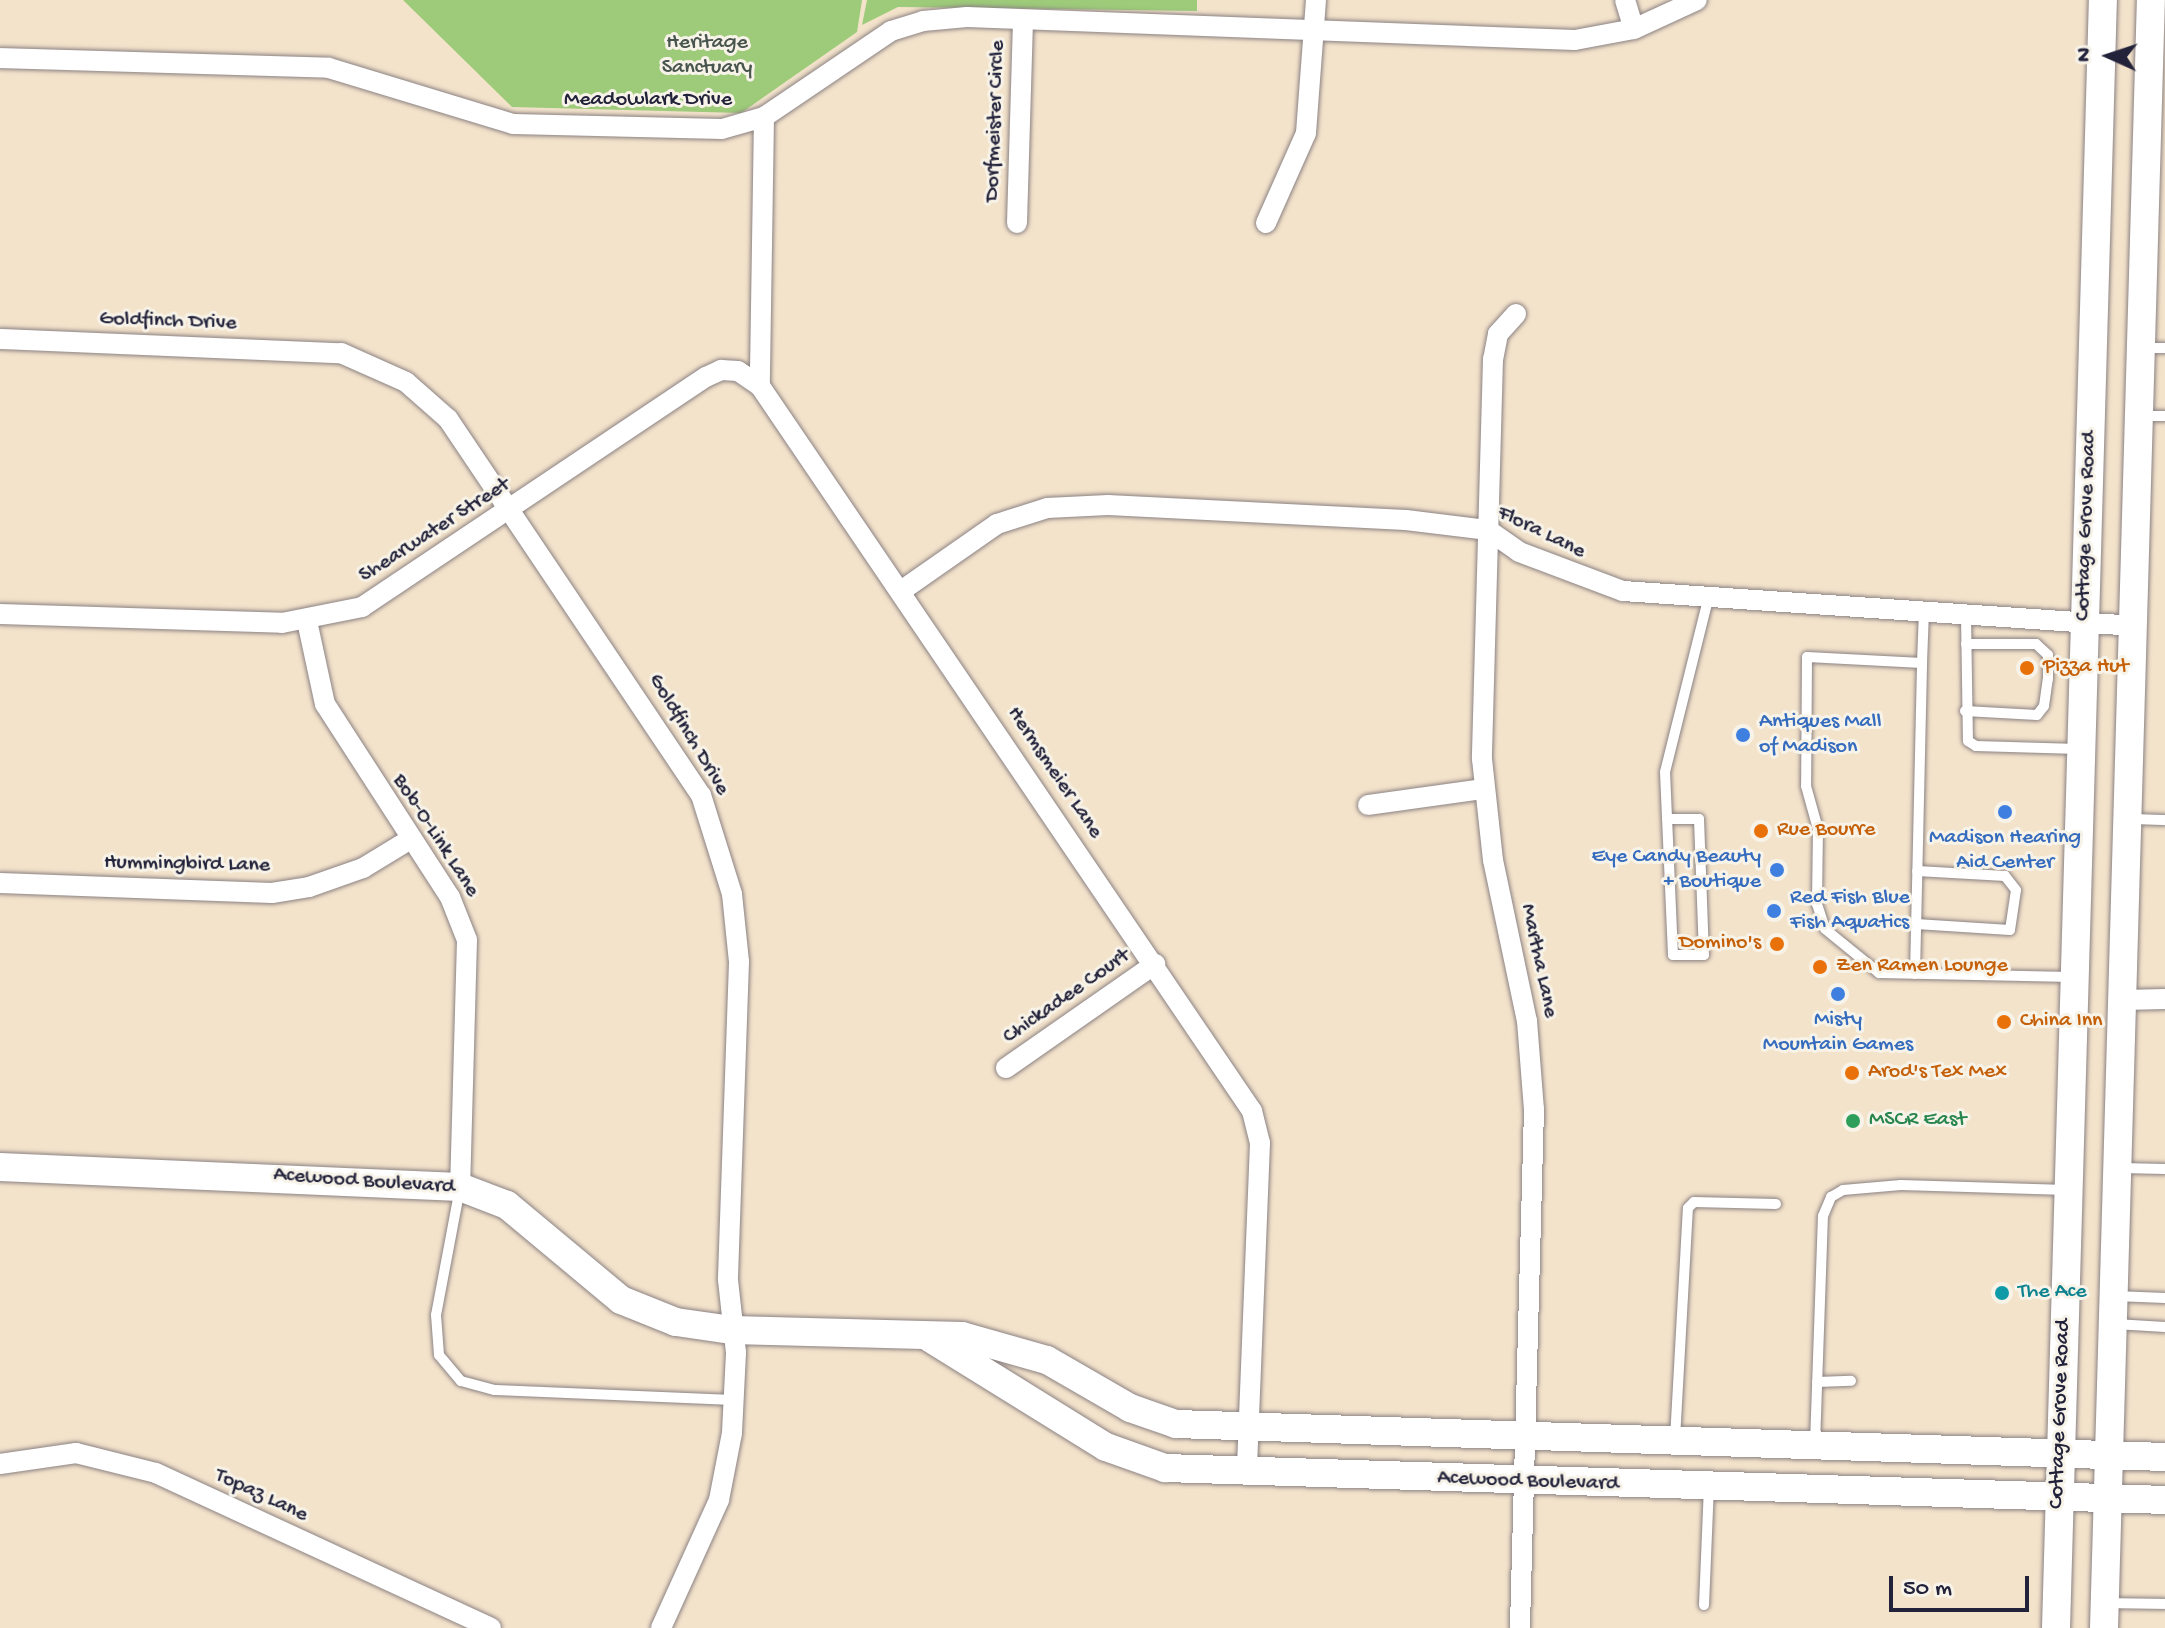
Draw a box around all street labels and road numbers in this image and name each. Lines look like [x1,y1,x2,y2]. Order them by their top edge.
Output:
street label: Dorfmeister Circle [980,40,1012,202]
street label: Meadowlark Drive [564,88,732,114]
street label: Goldfinch Drive [99,306,237,338]
street label: Cottage Grove Road [2070,431,2104,621]
street label: Shearwater Street [355,472,515,590]
street label: Flora Lane [1493,500,1589,566]
street label: Goldfinch Drive [641,669,735,801]
street label: Hermsmeier Lane [1000,702,1108,844]
street label: Bob-O-Link Lane [385,769,485,903]
street label: Hummingbird Lane [104,850,270,880]
street label: Martha Lane [1513,902,1563,1020]
street label: Chickadee Court [998,943,1136,1051]
street label: Acewood Boulevard [273,1162,455,1202]
street label: Cottage Grove Road [2044,1319,2078,1509]
street label: Topaz Lane [210,1463,312,1529]
street label: Acewood Boulevard [1437,1466,1619,1498]

